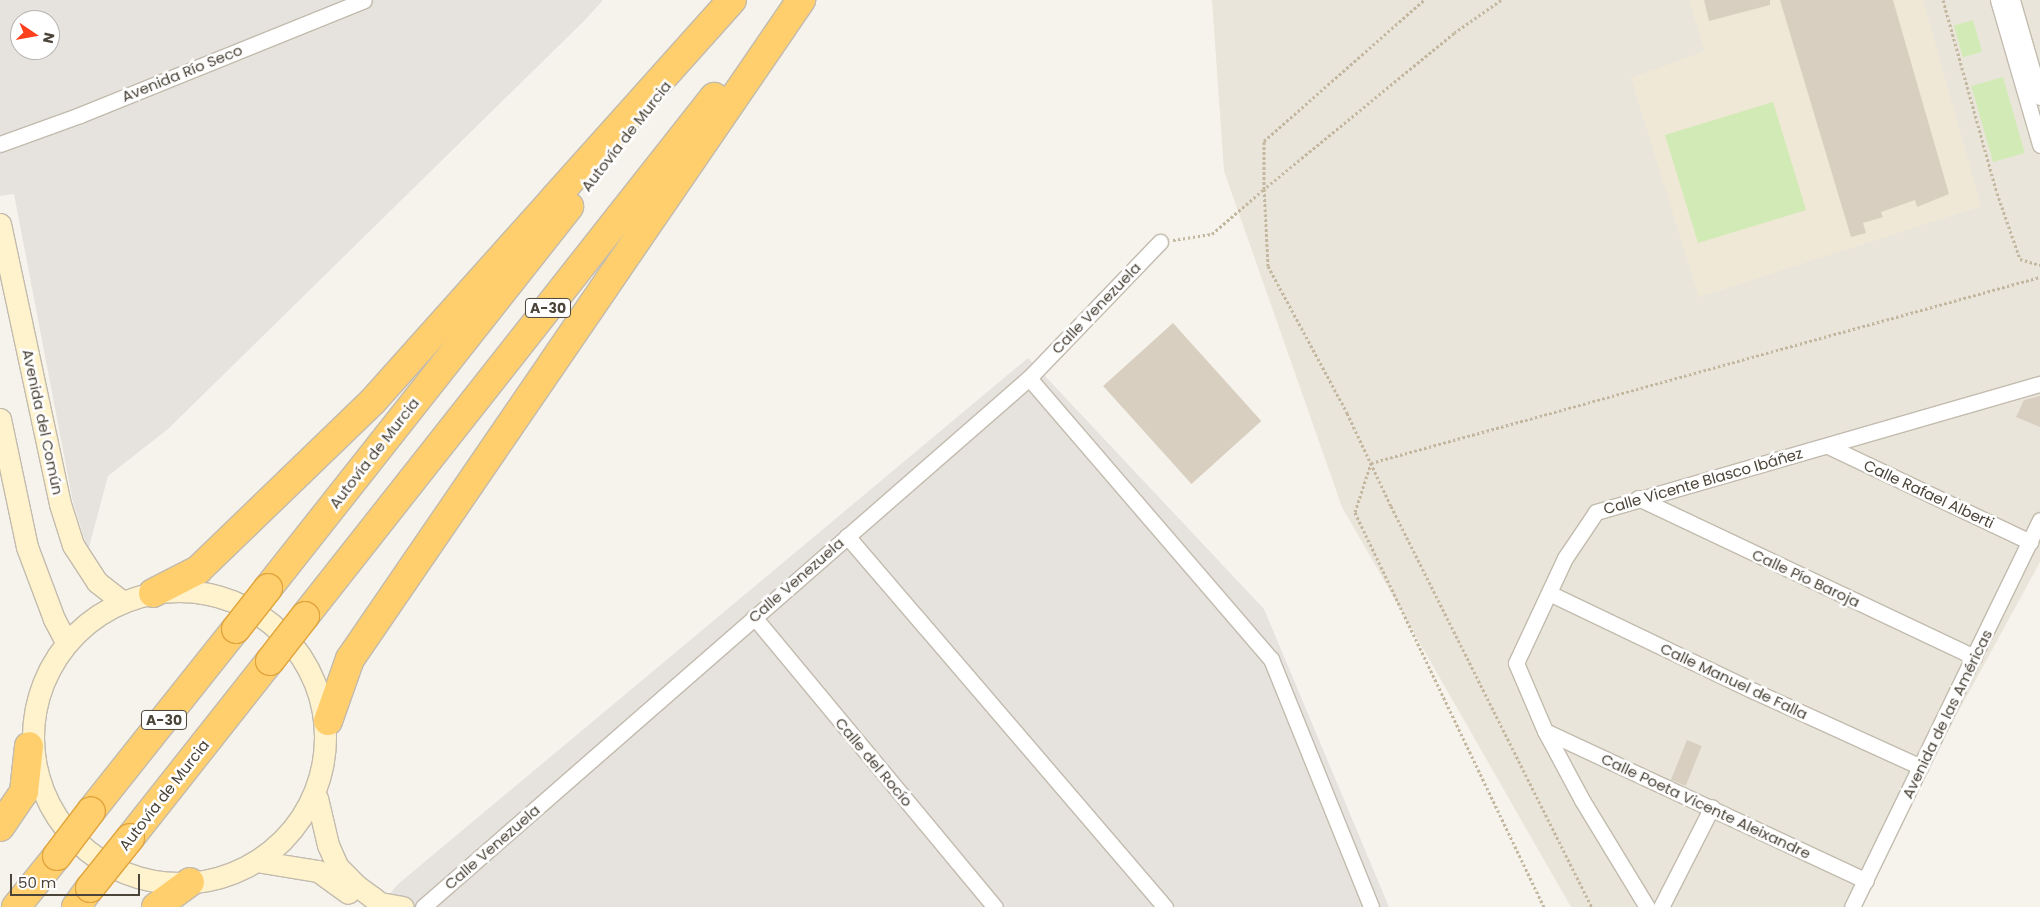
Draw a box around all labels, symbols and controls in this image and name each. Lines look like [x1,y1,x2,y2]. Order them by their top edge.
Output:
north arrow [10,10,60,60]
text: N [38,31,60,45]
street label: Avenida Río Seco [119,41,245,105]
street label: Autovía de Murcia [577,77,675,195]
street label: Calle Venezuela [1048,258,1144,358]
road number: A-30 [524,296,572,320]
street label: Avenida del Común [19,348,67,496]
street label: Autovía de Murcia [325,394,423,512]
street label: Calle Vicente Blasco Ibáñez [1601,444,1805,518]
street label: Calle Rafael Alberti [1861,456,1997,532]
street label: Calle Venezuela [745,534,847,626]
street label: Calle Pío Baroja [1749,545,1863,611]
street label: Avenida de las Américas [1898,627,1996,801]
street label: Calle Manuel de Falla [1658,639,1810,723]
road number: A-30 [140,708,188,732]
street label: Calle del Rocío [832,714,916,810]
street label: Autovía de Murcia [115,736,213,854]
street label: Calle Poeta Vicente Aleixandre [1598,749,1814,863]
street label: Calle Venezuela [441,801,543,893]
scale bar [12,864,142,896]
text: 50 m [18,872,56,893]

